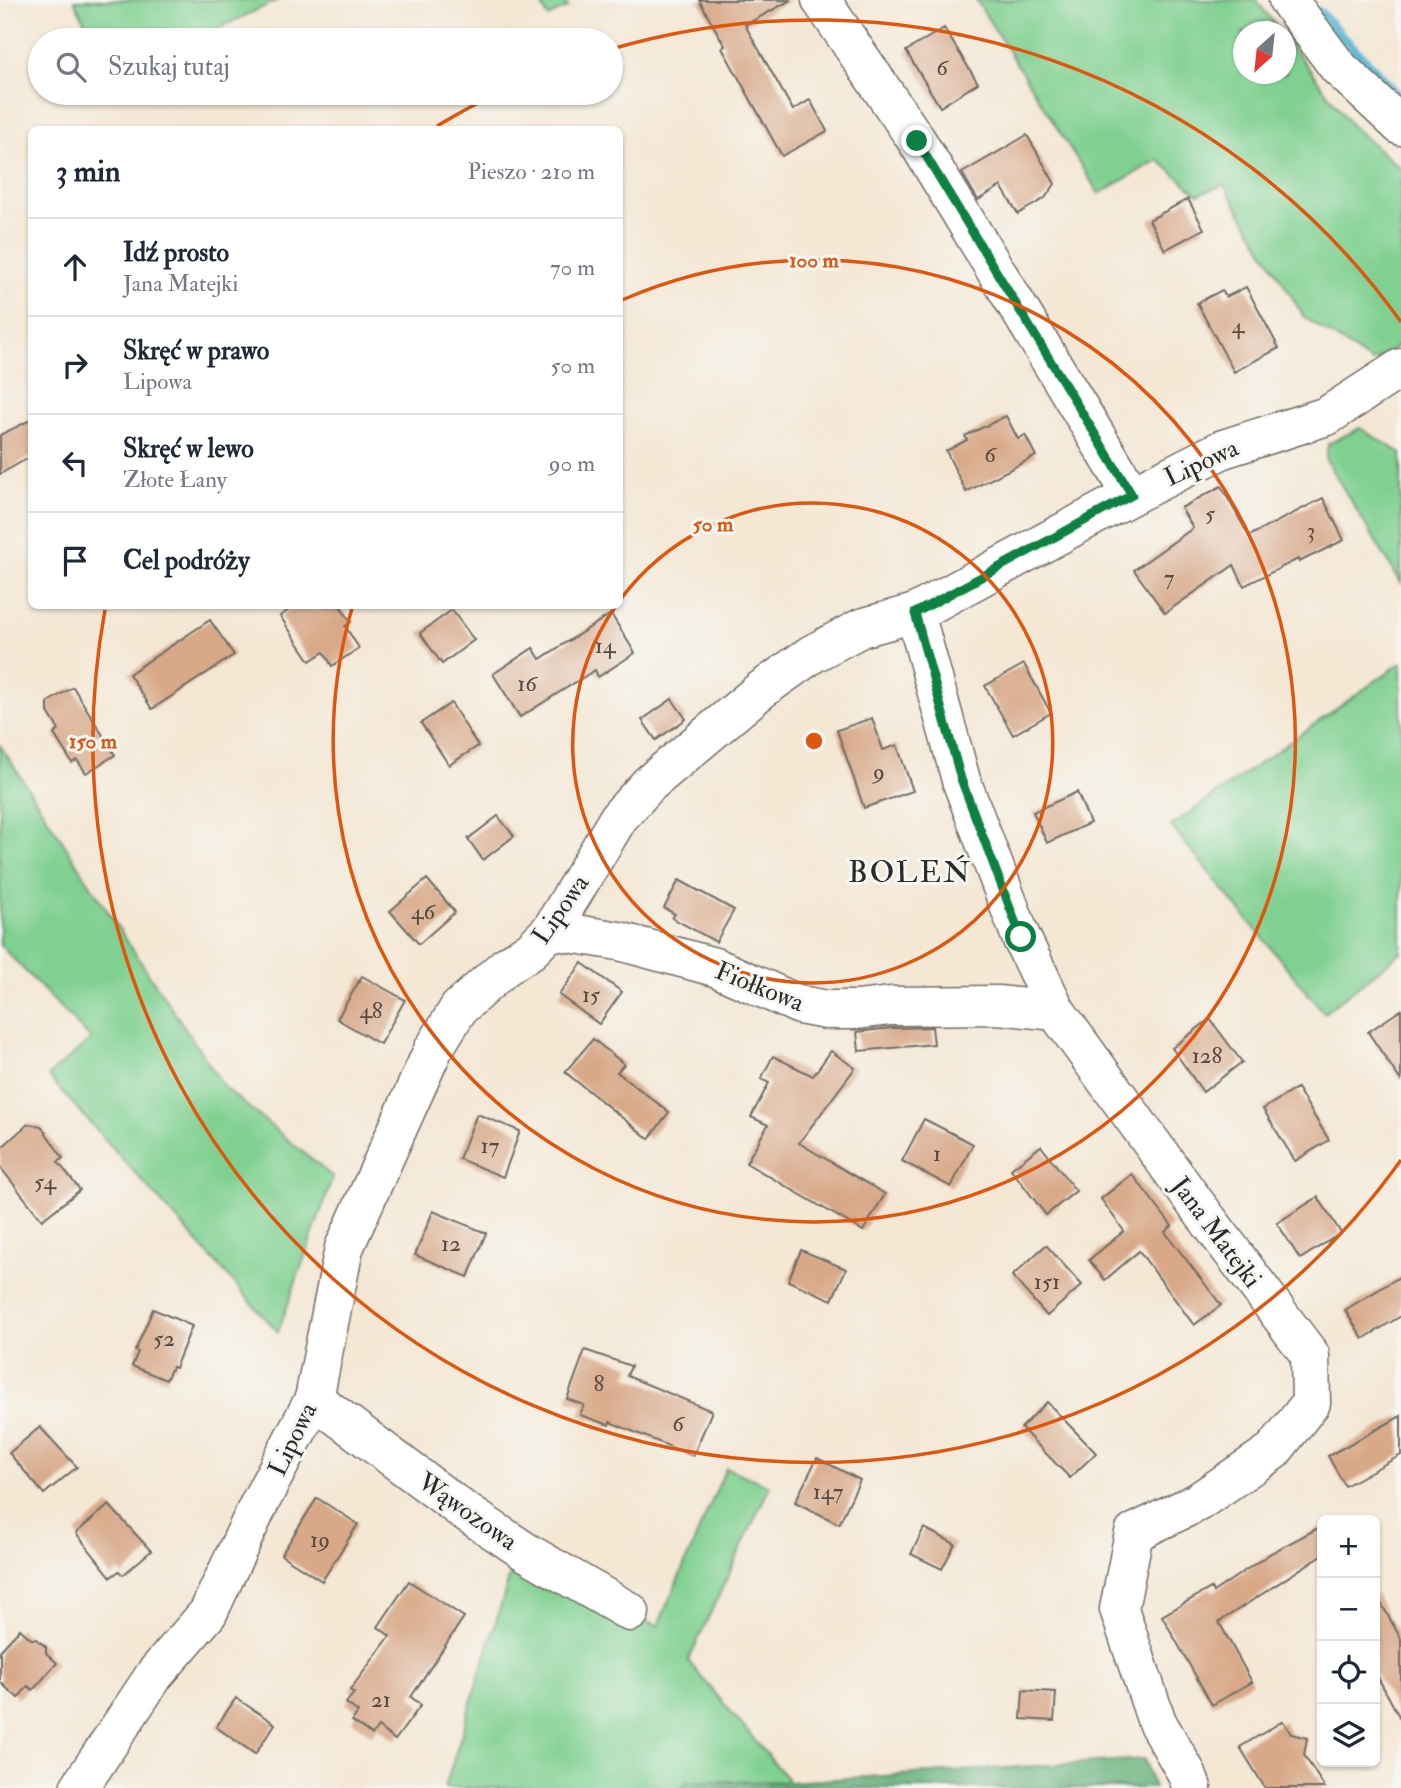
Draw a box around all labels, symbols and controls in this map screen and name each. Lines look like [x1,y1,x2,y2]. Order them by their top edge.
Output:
north arrow [1233,21,1296,84]
search box [28,28,623,105]
icon: search [52,48,90,86]
text: Szukaj tutaj [108,51,230,83]
house number: 6 [936,53,949,82]
route end [901,125,932,156]
text: 3 min [56,153,121,190]
text: Pieszo · 210 m [468,157,595,186]
text: Idź prosto [123,237,229,269]
text: 100 m [789,247,840,274]
icon: ahead [56,248,94,286]
text: 70 m [550,253,595,282]
text: Jana Matejki [123,269,238,298]
house number: 4 [1232,311,1246,340]
text: Skręć w prawo [123,335,269,367]
icon: right [56,346,94,384]
text: 50 m [551,351,595,380]
text: Lipowa [123,367,192,396]
street label: Lipowa [1159,432,1244,495]
text: Skręć w lewo [123,433,254,465]
house number: 6 [984,440,997,469]
icon: left [56,444,94,482]
text: 90 m [549,449,595,478]
text: Złote Łany [123,465,227,494]
house number: 5 [1205,499,1215,528]
text: 50 m [693,511,734,538]
house number: 3 [1307,516,1315,545]
icon: arrive [56,542,94,580]
text: Cel podróży [123,545,250,577]
house number: 7 [1164,563,1175,592]
house number: 14 [595,631,617,660]
house number: 16 [517,669,538,698]
text: 150 m [69,728,118,755]
centre of rings [802,729,826,753]
house number: 9 [871,757,885,786]
district label: BOLEŃ [848,854,972,891]
street label: Lipowa [525,868,597,951]
house number: 46 [411,897,436,926]
route start [1005,921,1036,952]
street label: Fiołkowa [711,955,809,1019]
house number: 15 [582,980,600,1009]
house number: 48 [359,996,383,1025]
house number: 128 [1192,1041,1223,1070]
house number: 17 [481,1131,500,1160]
house number: 1 [933,1139,941,1168]
house number: 54 [34,1167,58,1196]
street label: Jana Matejki [1164,1170,1268,1294]
house number: 12 [441,1229,461,1258]
house number: 151 [1034,1267,1060,1296]
house number: 52 [153,1324,175,1353]
house number: 8 [594,1369,605,1398]
street label: Lipowa [261,1397,325,1482]
house number: 6 [672,1409,685,1438]
street label: Wąwozowa [411,1465,524,1558]
house number: 147 [813,1477,844,1506]
map controls [1317,1515,1380,1767]
button: + [1317,1515,1380,1578]
house number: 19 [310,1525,330,1554]
button: − [1317,1578,1380,1641]
button: locate [1317,1641,1380,1704]
house number: 21 [371,1685,391,1714]
button: layers [1317,1704,1380,1767]

